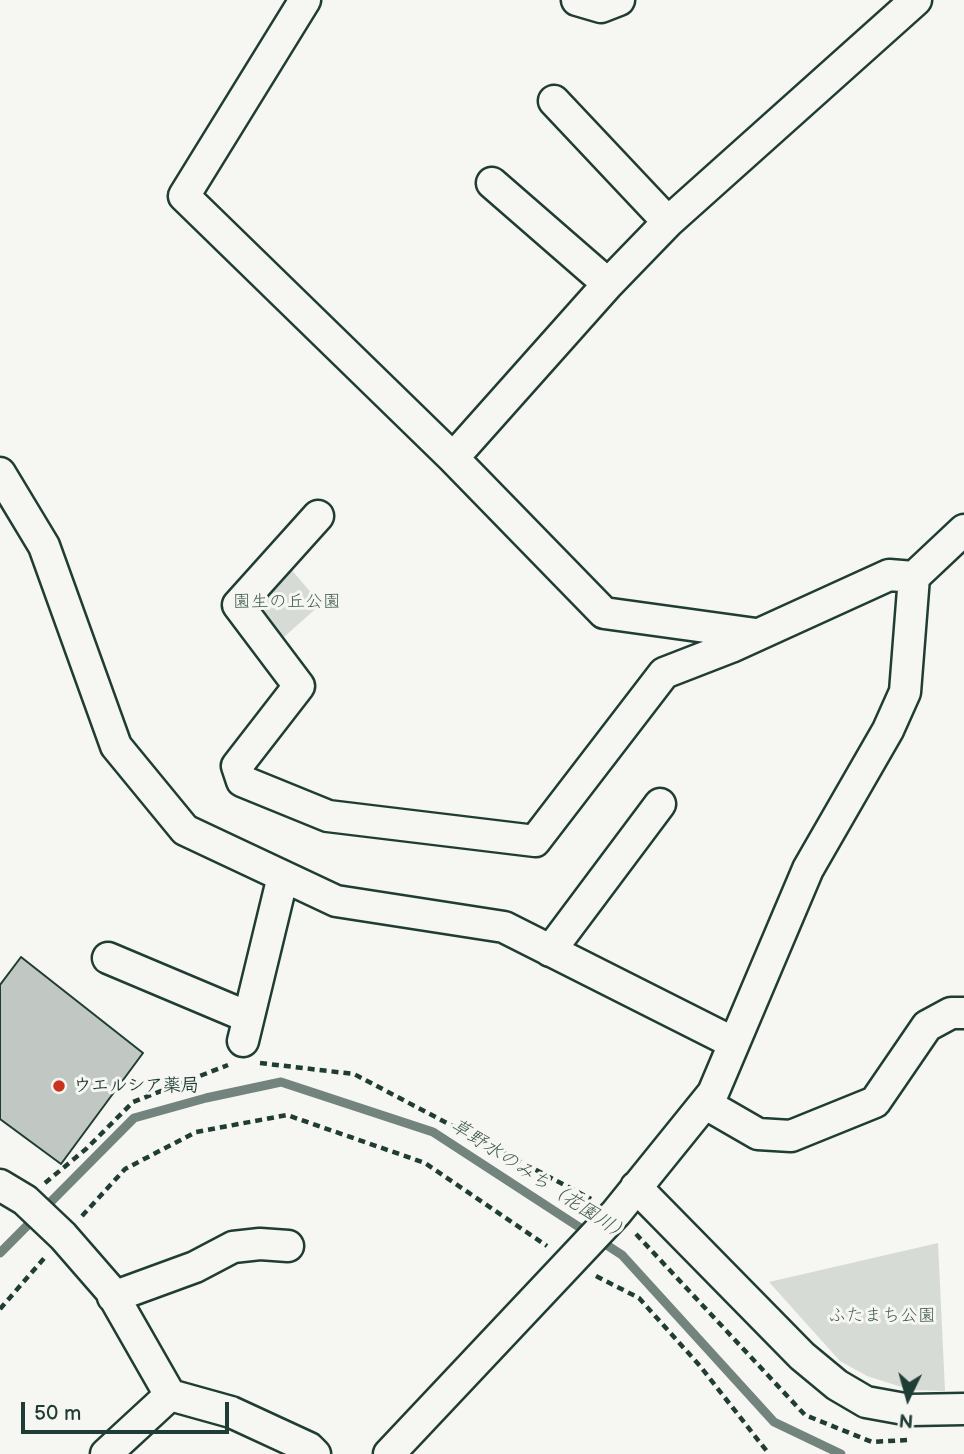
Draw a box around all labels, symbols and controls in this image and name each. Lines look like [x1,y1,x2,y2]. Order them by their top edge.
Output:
park label: 園生の丘公園 [233,591,341,613]
place label: ウエルシア薬局 [73,1075,199,1097]
marker: ウエルシア薬局 [51,1078,67,1094]
water label: 草野水のみち（花園川） [446,1115,634,1247]
park label: ふたまち公園 [828,1305,936,1327]
north arrow [873,1363,943,1433]
scale bar [24,1388,233,1432]
text: 50 m [34,1401,81,1426]
text: N [898,1407,914,1431]

